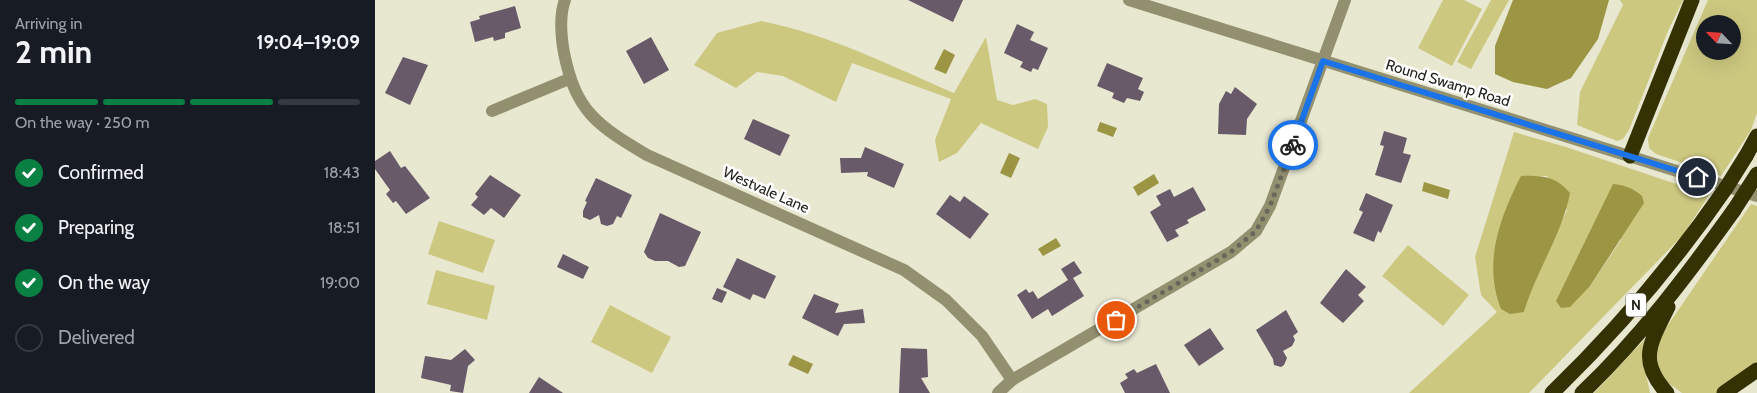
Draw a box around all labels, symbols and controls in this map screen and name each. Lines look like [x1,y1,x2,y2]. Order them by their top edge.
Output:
text: Arriving in [15,14,82,33]
north arrow [1696,15,1741,60]
map controls [1696,15,1741,60]
text: 19:04–19:09 [257,31,360,54]
text: 2 min [15,32,92,71]
street label: Round Swamp Road [1384,56,1512,110]
text: On the way · 250 m [15,113,149,132]
courier [1268,120,1318,170]
icon: bike [1279,131,1307,159]
pin [1676,156,1718,198]
icon: check [15,159,43,187]
text: Confirmed [58,161,144,184]
text: 18:43 [324,163,360,182]
street label: Westvale Lane [720,163,812,217]
icon: home [1683,163,1711,191]
icon: check [15,214,43,242]
text: Preparing [58,216,134,239]
text: 18:51 [328,218,360,237]
icon: check [15,269,43,297]
text: On the way [58,271,150,294]
text: 19:00 [320,273,360,292]
road number: N [1626,294,1646,316]
pin [1095,299,1137,341]
icon: bag [1102,306,1130,334]
text: Delivered [58,326,135,349]

